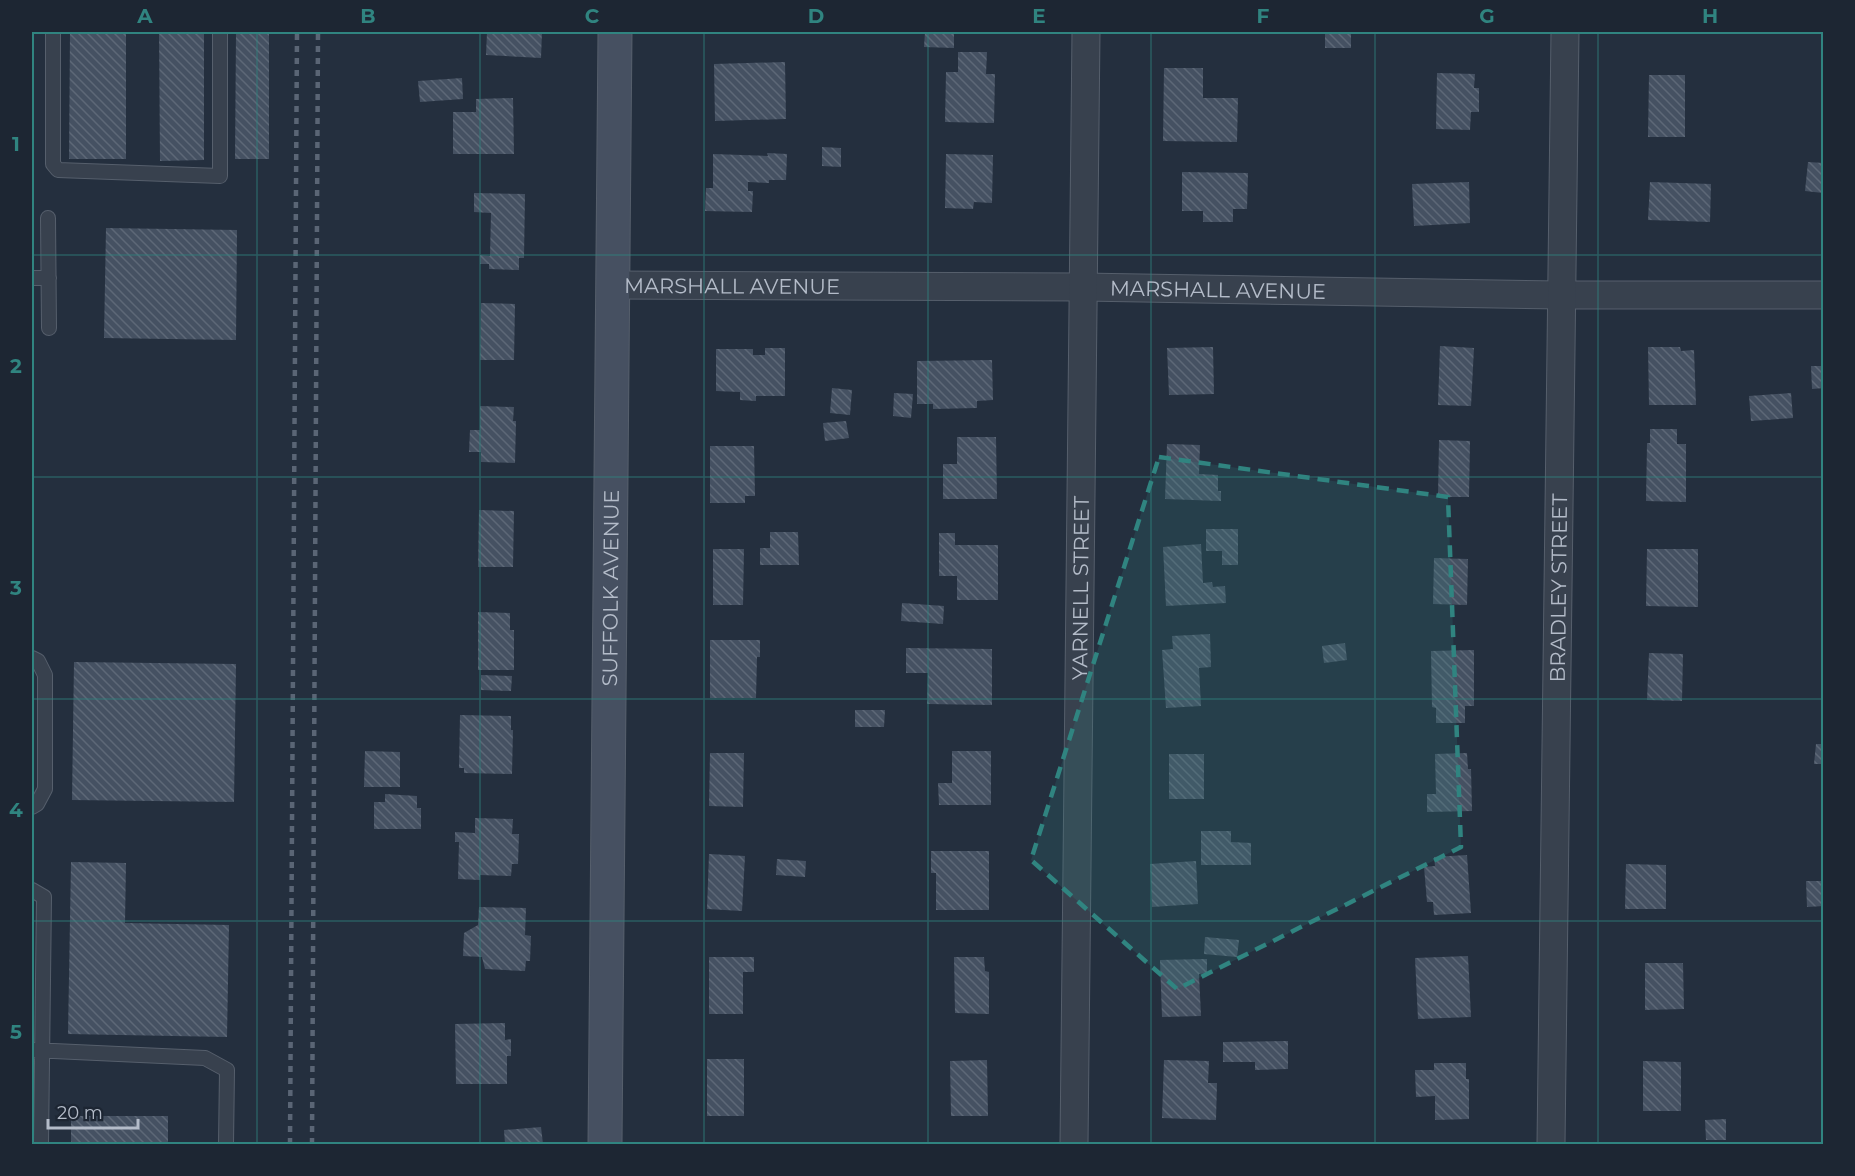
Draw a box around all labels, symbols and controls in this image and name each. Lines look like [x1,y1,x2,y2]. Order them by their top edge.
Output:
text: A [136,4,153,28]
text: B [360,4,376,28]
text: C [585,4,600,28]
text: D [808,4,824,28]
text: E [1032,4,1046,28]
text: F [1257,4,1270,28]
text: G [1479,4,1495,28]
text: H [1702,4,1718,28]
text: 1 [12,132,20,156]
street label: MARSHALL AVENUE [624,273,840,298]
street label: MARSHALL AVENUE [1110,275,1326,304]
text: 2 [10,354,22,378]
street label: SUFFOLK AVENUE [597,489,623,687]
street label: BRADLEY STREET [1544,494,1572,683]
street label: YARNELL STREET [1067,496,1093,680]
text: 3 [9,576,22,600]
text: 4 [9,798,23,822]
text: 5 [10,1020,22,1044]
scale bar [48,1092,138,1130]
text: 20 m [57,1102,103,1124]

